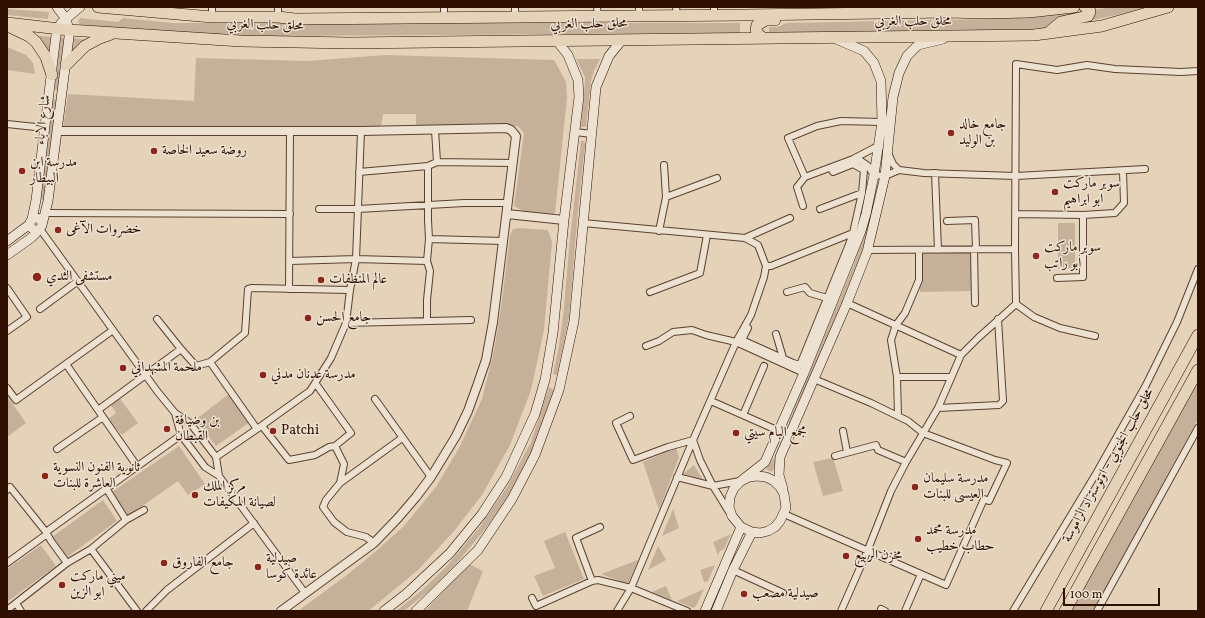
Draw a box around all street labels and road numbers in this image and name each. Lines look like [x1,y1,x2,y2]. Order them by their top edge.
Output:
street label: محلق حلب الغربي [875,14,951,30]
street label: محلق حلب الغربي [226,16,304,36]
street label: محلق حلب الغربي [550,16,628,34]
street label: شارع الاباء [33,94,55,146]
street label: محلق حلب الجنوبي - اوتوستراد الراموسة [1060,386,1158,546]

